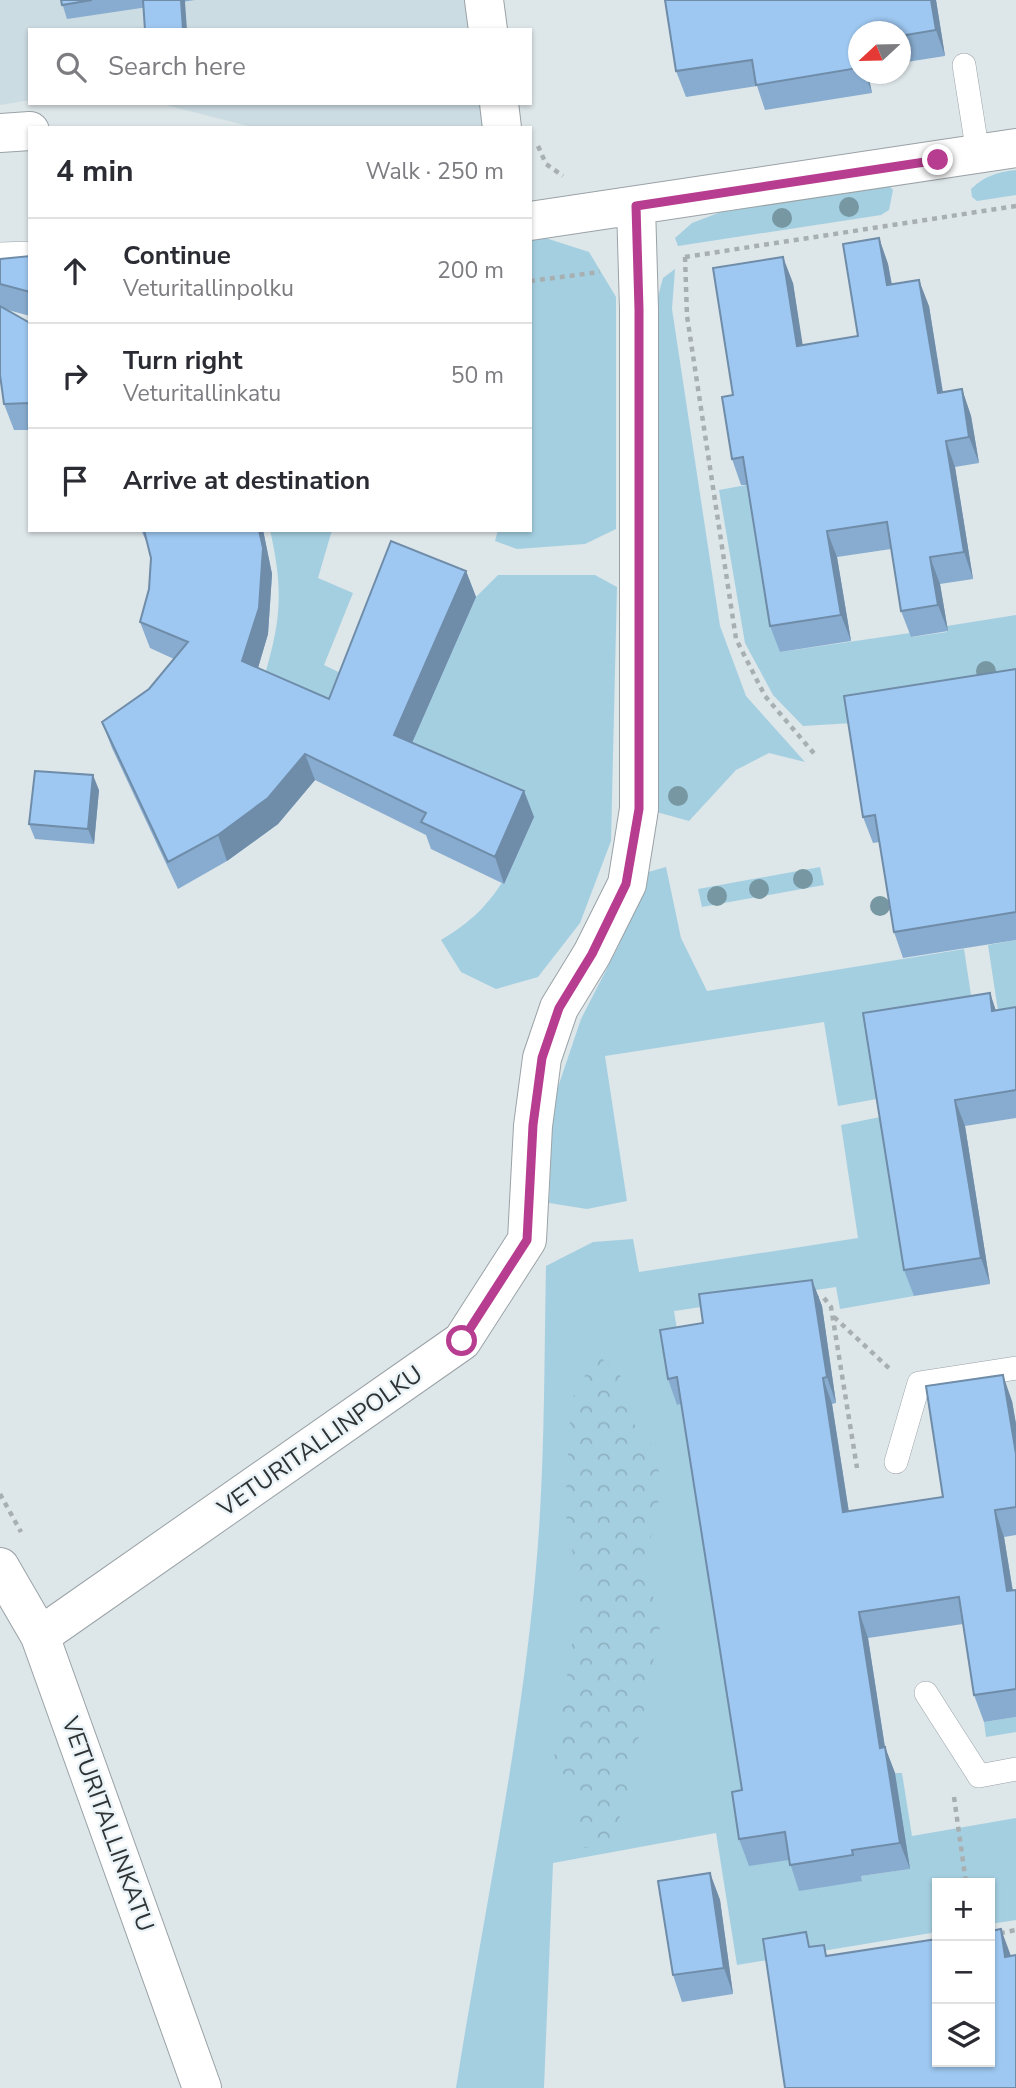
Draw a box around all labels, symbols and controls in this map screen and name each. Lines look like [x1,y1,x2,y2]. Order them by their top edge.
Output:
north arrow [848,21,911,84]
search box [28,28,532,105]
icon: search [52,48,90,86]
text: Search here [108,49,246,84]
route end [922,144,953,175]
text: 4 min [56,151,134,192]
text: Walk · 250 m [365,156,504,187]
text: Continue [123,238,231,273]
icon: ahead [56,252,94,290]
text: 200 m [437,255,504,286]
text: Veturitallinpolku [123,273,294,304]
text: Turn right [123,343,242,378]
icon: right [56,357,94,395]
text: 50 m [451,360,504,391]
text: Veturitallinkatu [123,378,281,409]
icon: arrive [56,462,94,500]
text: Arrive at destination [123,463,370,498]
route start [446,1325,477,1356]
street label: VETURITALLINPOLKU [210,1358,429,1524]
street label: VETURITALLINKATU [54,1711,162,1936]
map controls [932,1878,995,2067]
button: + [932,1878,995,1941]
button: − [932,1941,995,2004]
button: layers [932,2004,995,2067]

